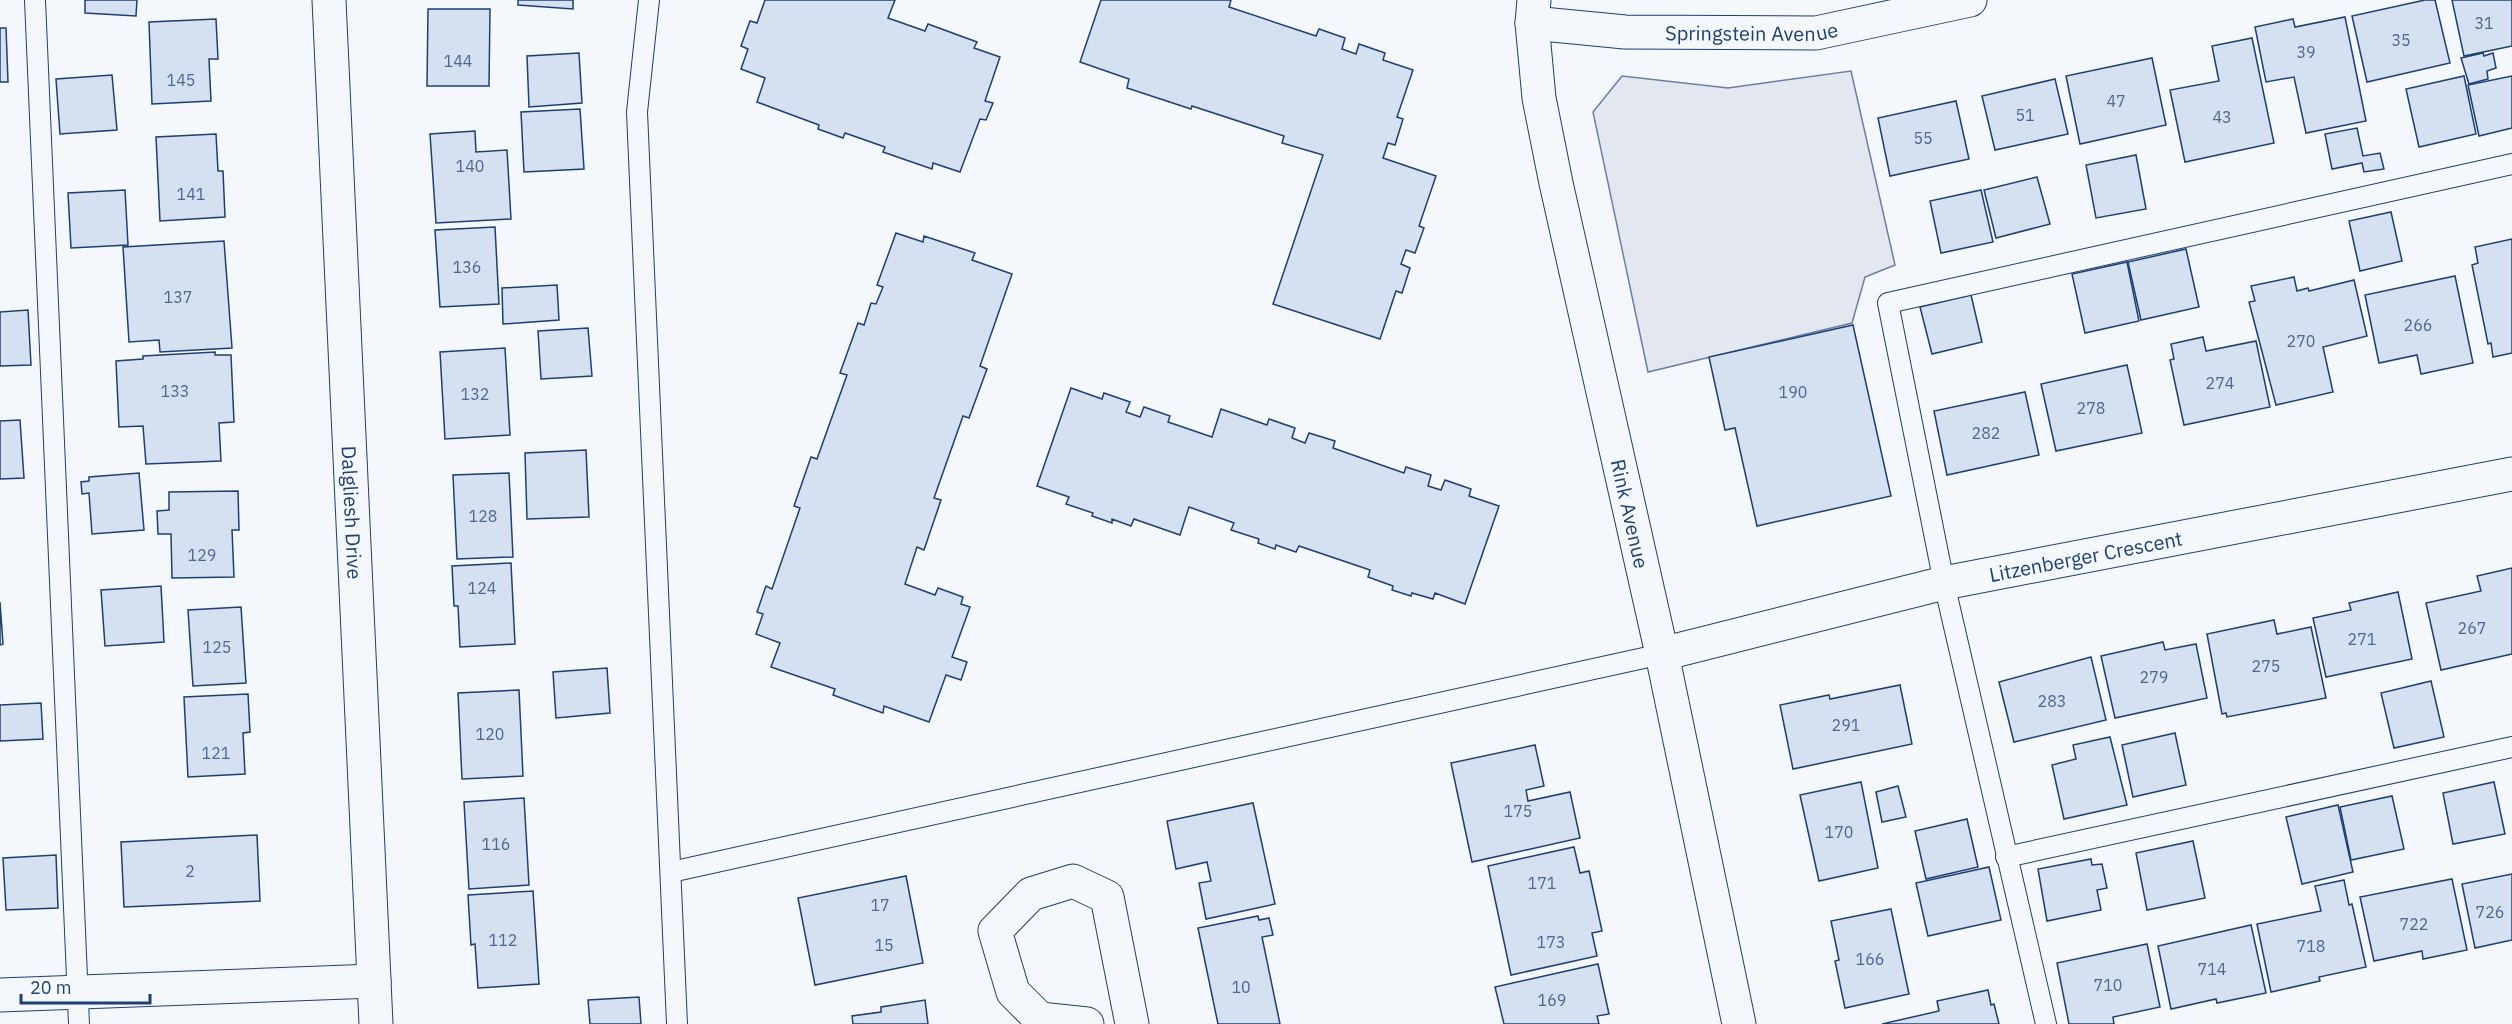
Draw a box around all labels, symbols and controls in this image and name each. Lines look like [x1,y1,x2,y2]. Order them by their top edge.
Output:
house number: 31 [2474,13,2494,33]
street label: Springstein Avenue [1665,15,1840,46]
house number: 35 [2391,30,2411,50]
house number: 39 [2296,42,2316,62]
house number: 144 [444,51,472,71]
house number: 145 [167,70,195,90]
house number: 47 [2106,91,2126,111]
house number: 51 [2015,105,2035,125]
house number: 43 [2212,107,2232,127]
house number: 55 [1913,128,1933,148]
house number: 140 [456,156,484,176]
house number: 141 [177,184,205,204]
house number: 136 [453,257,481,277]
house number: 137 [164,287,192,307]
house number: 266 [2404,315,2432,335]
house number: 270 [2287,331,2315,351]
house number: 274 [2206,373,2234,393]
house number: 133 [161,381,189,401]
house number: 190 [1779,382,1807,402]
house number: 132 [461,384,489,404]
house number: 278 [2077,398,2105,418]
house number: 282 [1972,423,2000,443]
street label: Dalgliesh Drive [336,445,369,580]
street label: Rink Avenue [1605,456,1656,571]
house number: 128 [469,506,497,526]
street label: Litzenberger Crescent [1987,524,2185,588]
house number: 129 [188,545,216,565]
house number: 124 [468,578,496,598]
house number: 267 [2458,618,2486,638]
house number: 271 [2348,629,2376,649]
house number: 125 [203,637,231,657]
house number: 275 [2252,656,2280,676]
house number: 279 [2140,667,2168,687]
house number: 283 [2038,691,2066,711]
house number: 291 [1832,715,1860,735]
house number: 120 [476,724,504,744]
house number: 121 [202,743,230,763]
house number: 175 [1504,801,1532,821]
house number: 170 [1825,822,1853,842]
house number: 116 [482,834,510,854]
house number: 2 [185,861,195,881]
house number: 171 [1528,873,1556,893]
house number: 17 [870,895,890,915]
house number: 726 [2476,902,2504,922]
house number: 722 [2400,914,2428,934]
house number: 112 [489,930,517,950]
house number: 173 [1537,932,1565,952]
house number: 15 [874,935,894,955]
house number: 718 [2297,936,2325,956]
house number: 166 [1856,949,1884,969]
house number: 714 [2198,959,2226,979]
scale bar [21,967,150,1005]
house number: 710 [2094,975,2122,995]
text: 20 m [30,976,72,999]
house number: 10 [1231,977,1251,997]
house number: 169 [1538,990,1566,1010]

